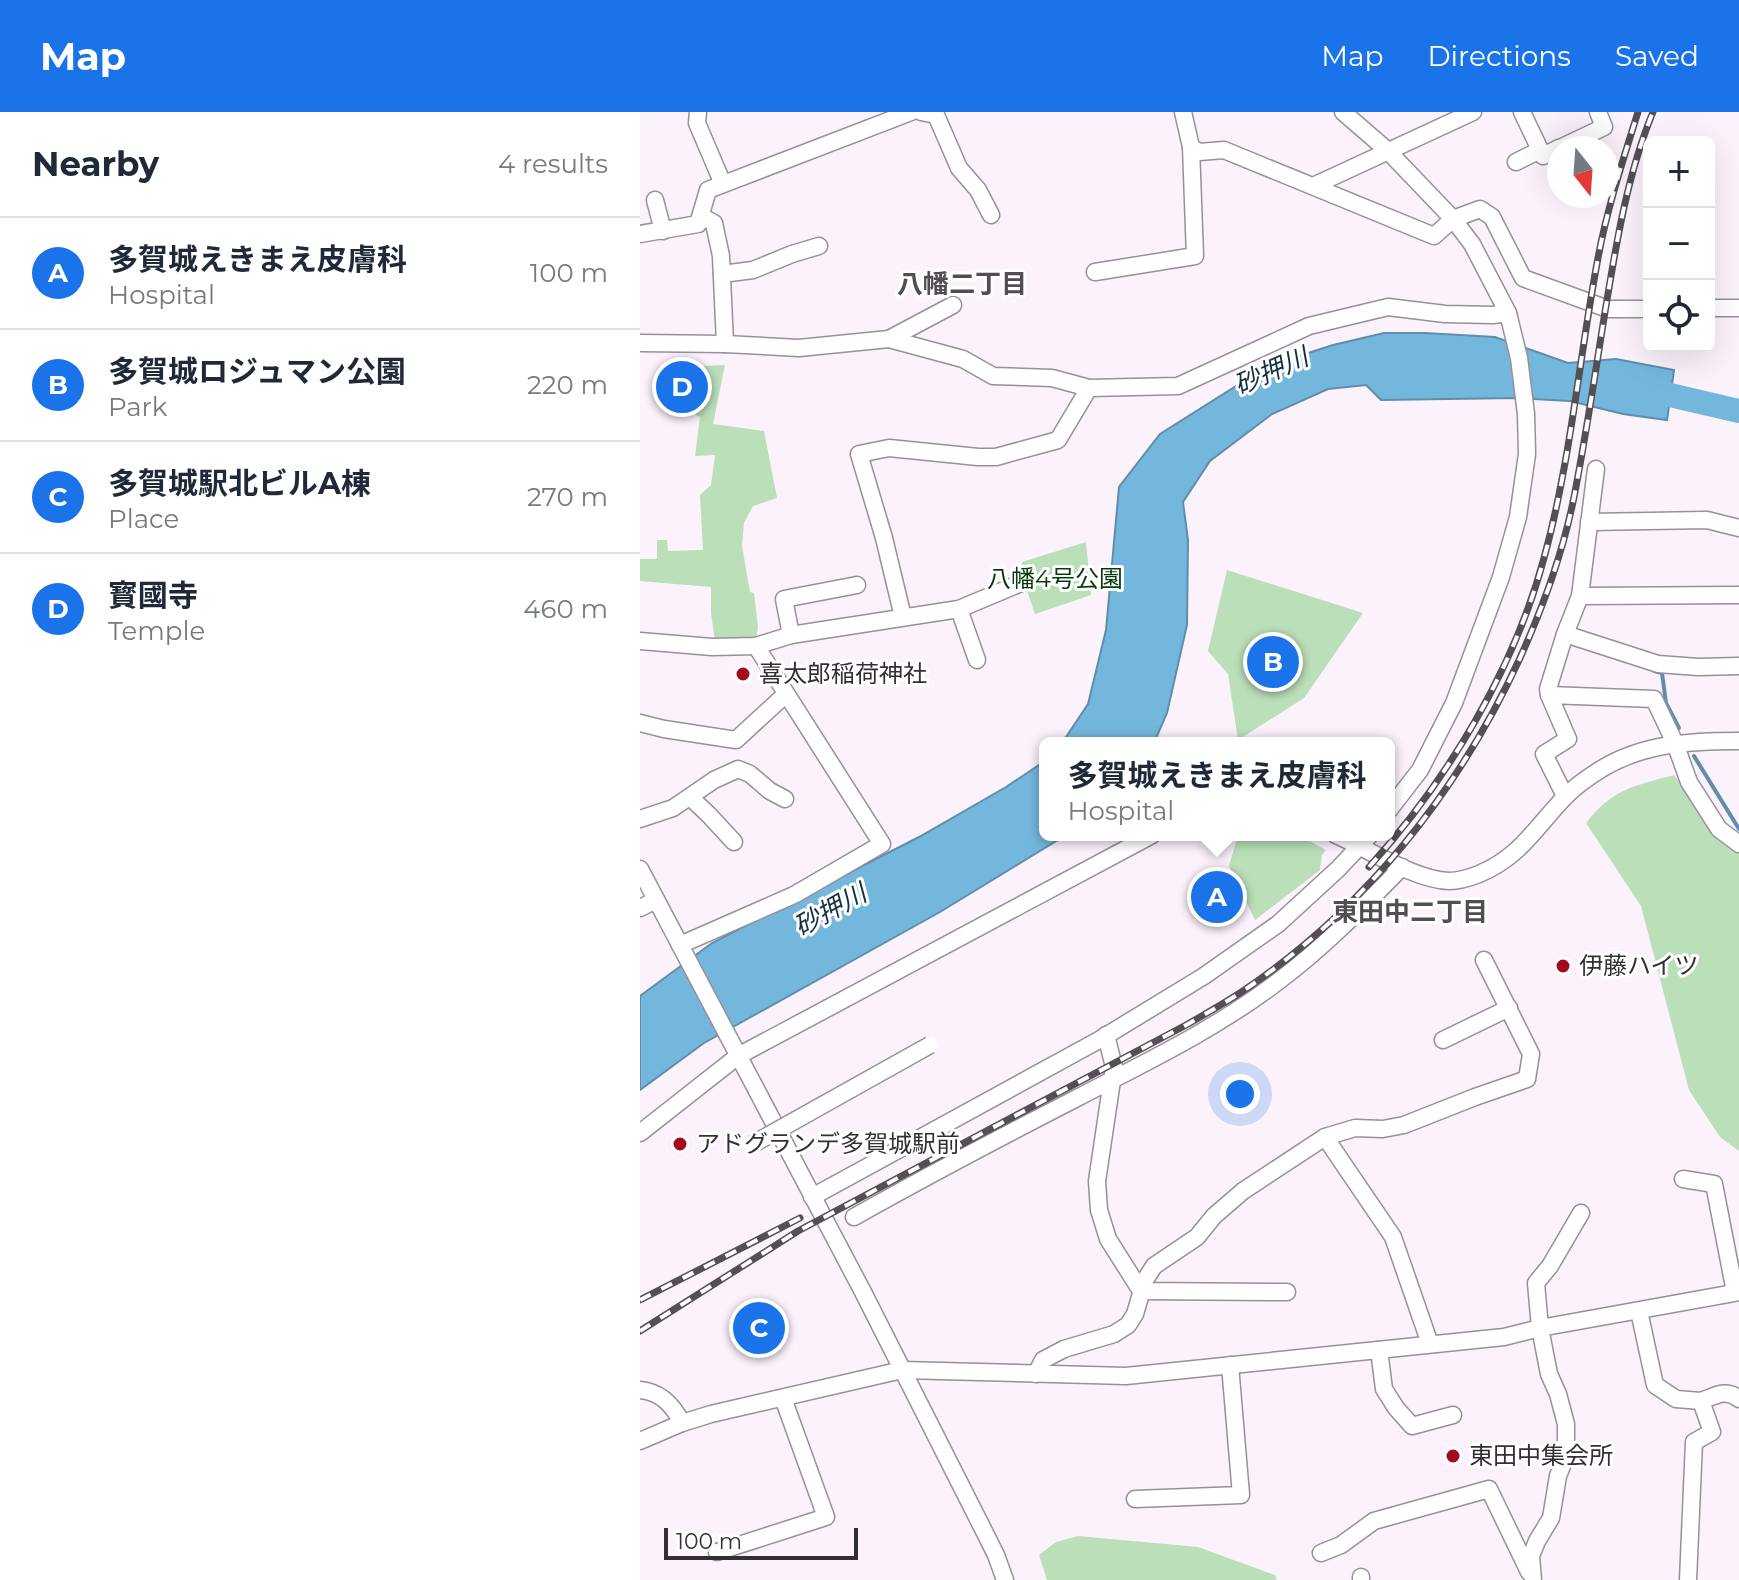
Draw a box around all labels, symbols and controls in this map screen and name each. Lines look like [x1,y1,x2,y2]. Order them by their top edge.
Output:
text: Map [40,33,126,80]
text: Map [1321,39,1383,73]
text: Directions [1427,39,1571,73]
text: Saved [1615,39,1699,73]
north arrow [1547,136,1619,208]
map controls [1643,136,1715,352]
button: + [1643,136,1715,208]
text: Nearby [32,143,159,185]
text: 4 results [498,148,608,180]
button: − [1643,208,1715,280]
text: 多賀城えきまえ皮膚科 [108,241,407,278]
text: A [48,257,68,289]
text: 100 m [530,257,608,289]
district label: 八幡二丁目 [897,268,1027,300]
text: Hospital [108,279,215,311]
button: locate [1643,280,1715,352]
water label: 砂押川 [1229,339,1316,401]
text: 多賀城ロジュマン公園 [108,353,406,390]
pin: D [656,357,708,417]
text: B [48,369,68,401]
text: 220 m [527,369,608,401]
text: Park [108,391,167,423]
text: 多賀城駅北ビルA棟 [108,465,371,502]
text: C [49,481,67,513]
text: 270 m [527,481,608,513]
text: Place [108,503,179,535]
park label: 八幡4号公園 [987,564,1123,593]
text: 寳國寺 [108,577,198,614]
text: D [47,593,69,625]
text: 460 m [523,593,608,625]
text: Temple [108,615,205,647]
pin: B [1247,632,1299,692]
place label: 喜太郎稲荷神社 [759,659,927,688]
marker: 喜太郎稲荷神社 [734,665,752,683]
popup [1039,737,1395,841]
text: 多賀城えきまえ皮膚科 [1067,757,1367,794]
text: Hospital [1067,795,1174,827]
pin: A [1191,867,1243,927]
water label: 砂押川 [788,876,874,943]
district label: 東田中二丁目 [1332,896,1488,928]
place label: 伊藤ハイツ [1579,951,1699,980]
marker: 伊藤ハイツ [1554,957,1572,975]
your location [1220,1074,1260,1114]
place label: アドグランデ多賀城駅前 [696,1129,960,1158]
marker: アドグランデ多賀城駅前 [671,1135,689,1153]
pin: C [733,1298,785,1358]
place label: 東田中集会所 [1469,1441,1613,1470]
marker: 東田中集会所 [1444,1447,1462,1465]
scale bar [664,1524,858,1560]
text: 100 m [676,1528,742,1555]

